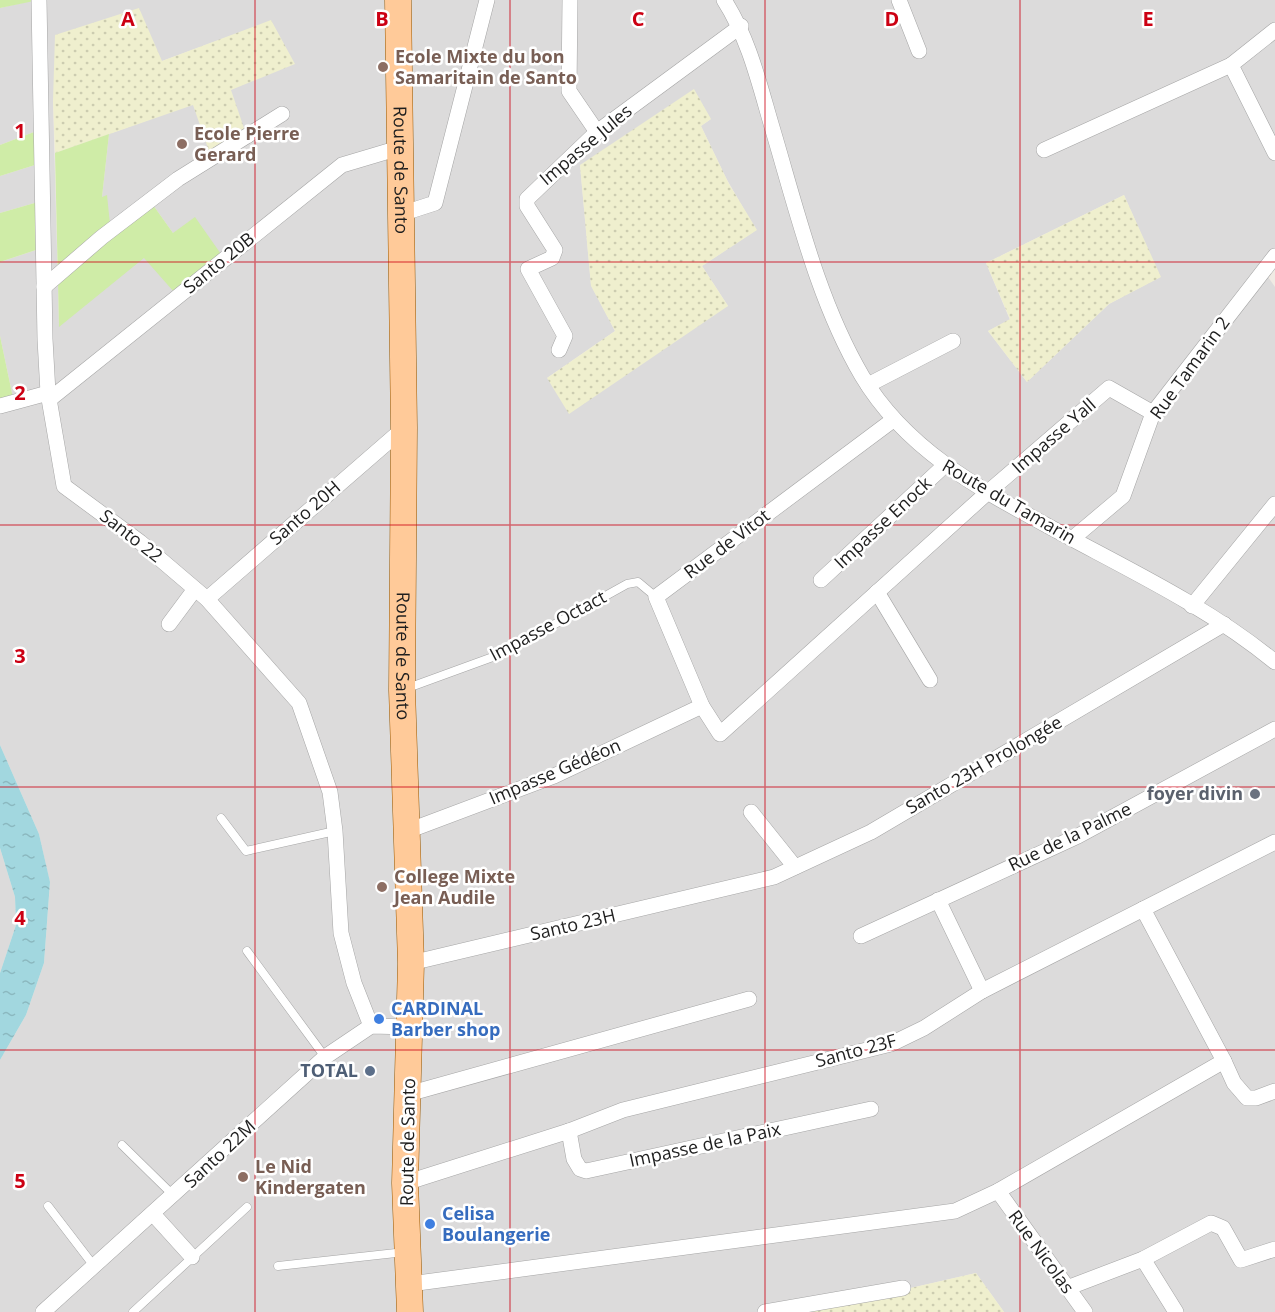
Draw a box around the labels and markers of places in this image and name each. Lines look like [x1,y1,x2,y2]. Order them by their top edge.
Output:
place label: Ecole Mixte du bon Samaritain de Santo [395,44,577,89]
marker: Ecole Mixte du bon Samaritain de Santo [376,60,390,74]
place label: Ecole Pierre Gerard [194,121,300,166]
marker: Ecole Pierre Gerard [175,137,189,151]
place label: foyer divin [1147,781,1243,805]
marker: foyer divin [1248,787,1262,801]
place label: College Mixte Jean Audile [392,864,515,909]
marker: College Mixte Jean Audile [375,880,389,894]
place label: CARDINAL Barber shop [391,996,500,1041]
marker: CARDINAL Barber shop [372,1012,386,1026]
place label: TOTAL [300,1058,358,1082]
marker: TOTAL [363,1064,377,1078]
place label: Le Nid Kindergaten [255,1154,366,1199]
marker: Le Nid Kindergaten [236,1170,250,1184]
place label: Celisa Boulangerie [442,1201,550,1246]
marker: Celisa Boulangerie [423,1217,437,1231]

